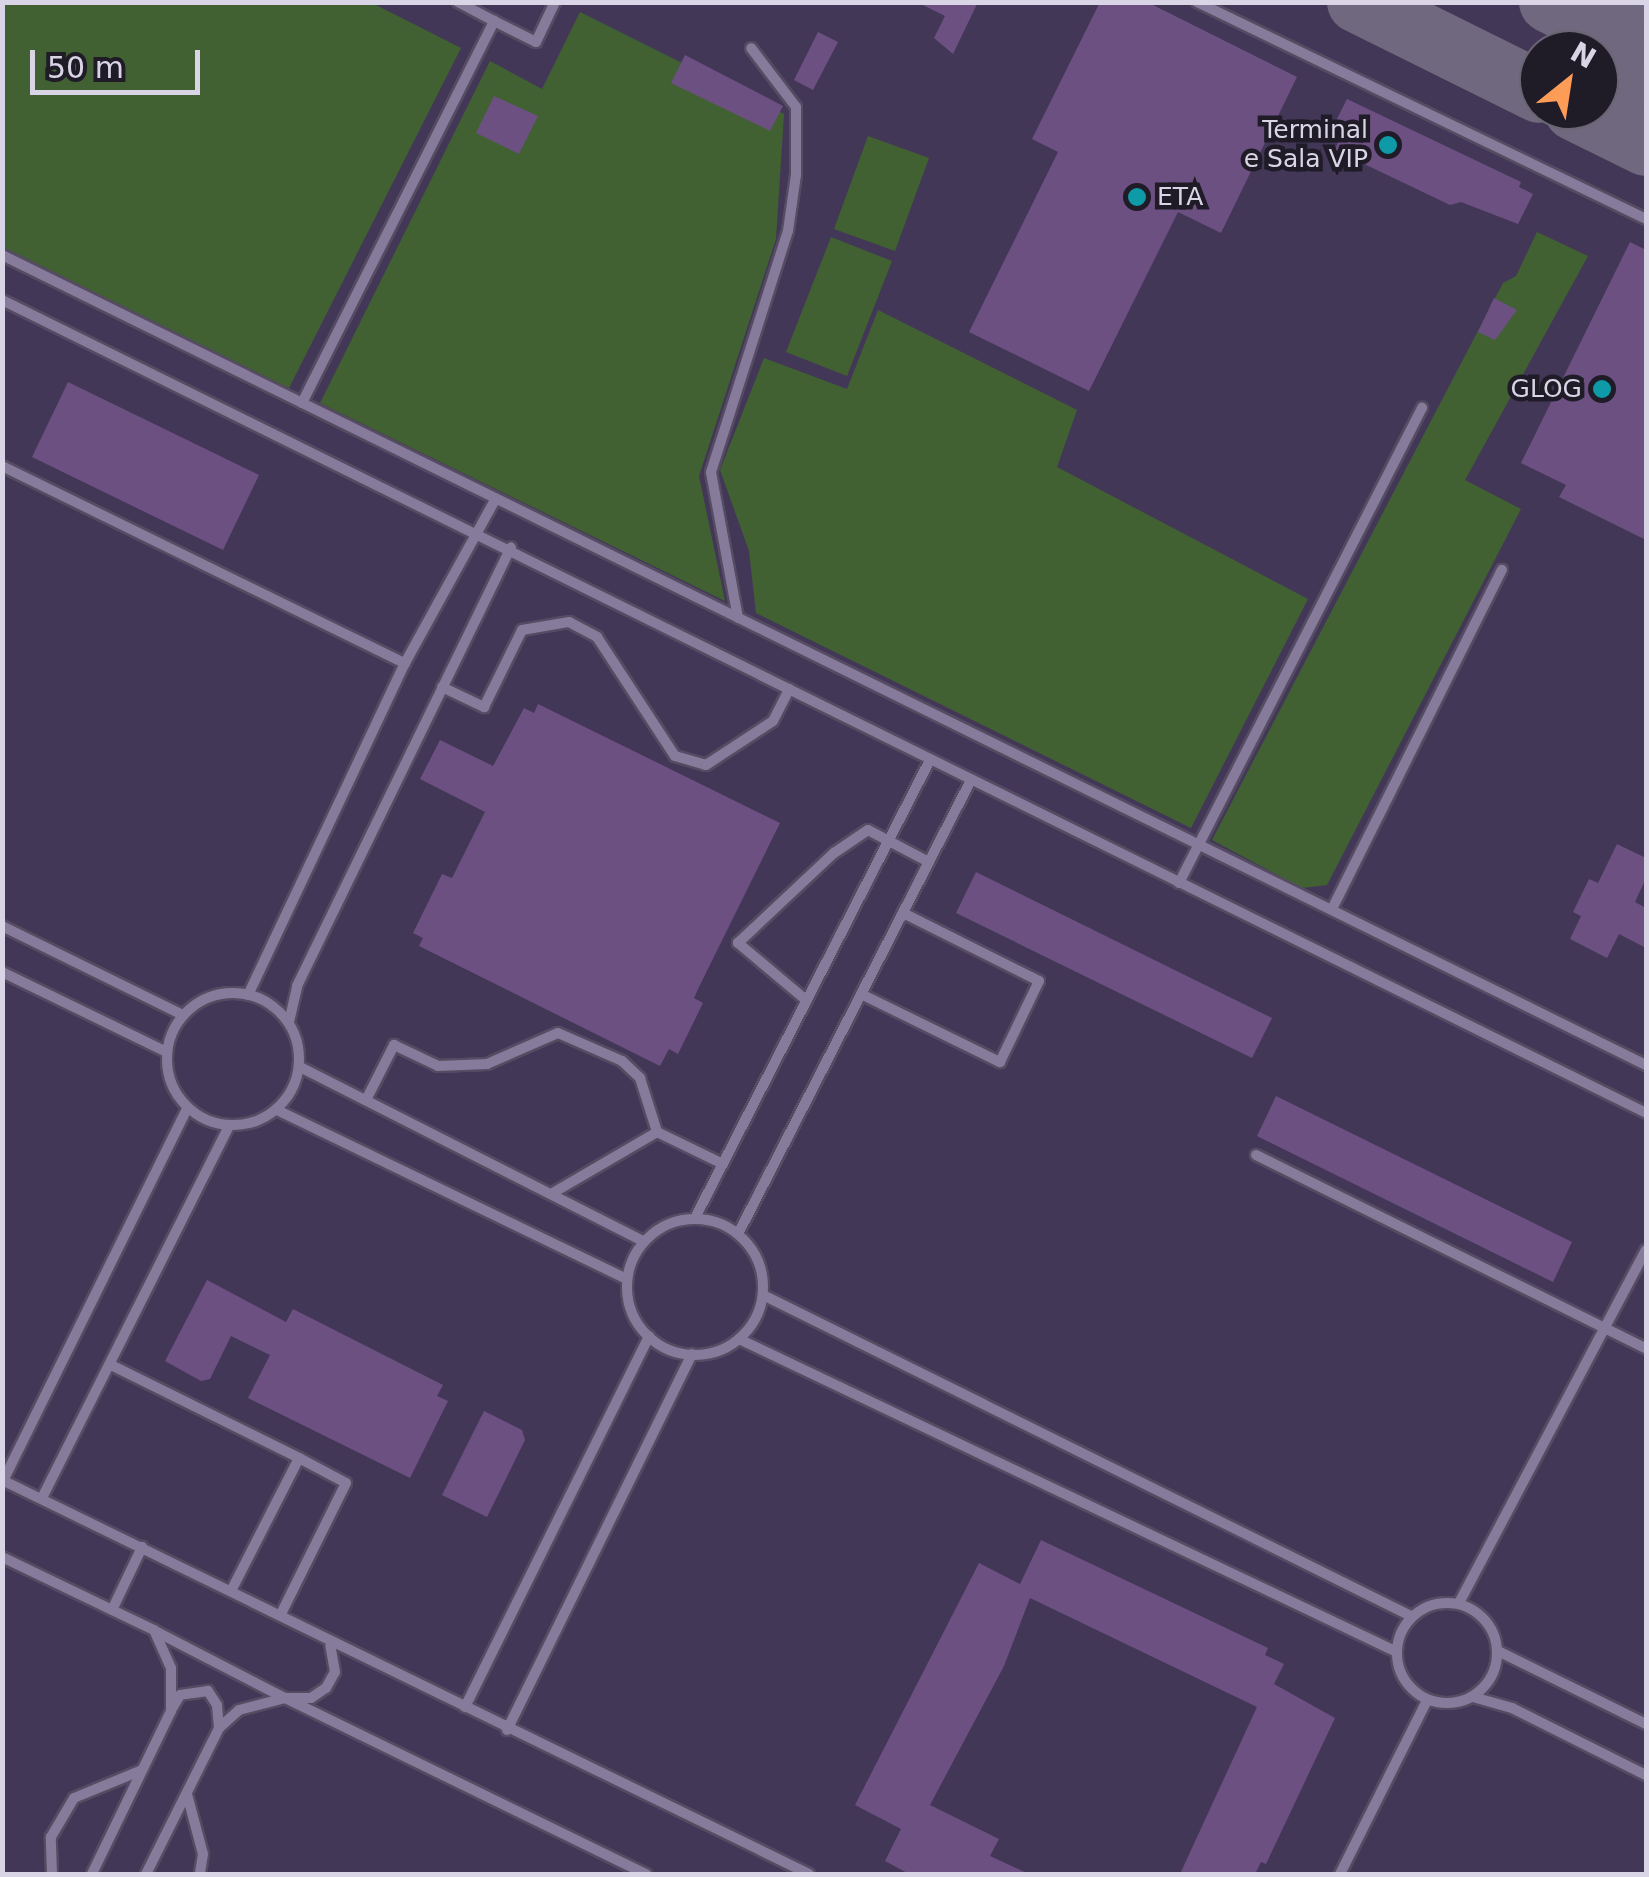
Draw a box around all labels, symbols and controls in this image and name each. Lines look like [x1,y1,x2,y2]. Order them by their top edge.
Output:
scale bar [35,30,205,92]
north arrow [1519,30,1619,130]
text: N [1565,35,1602,75]
text: 50 m [47,50,124,85]
place label: Terminal e Sala VIP [1244,116,1368,175]
marker: Terminal e Sala VIP [1377,134,1399,156]
place label: ETA [1157,182,1203,212]
marker: ETA [1126,186,1148,208]
place label: GLOG [1511,374,1582,404]
marker: GLOG [1591,378,1613,400]

